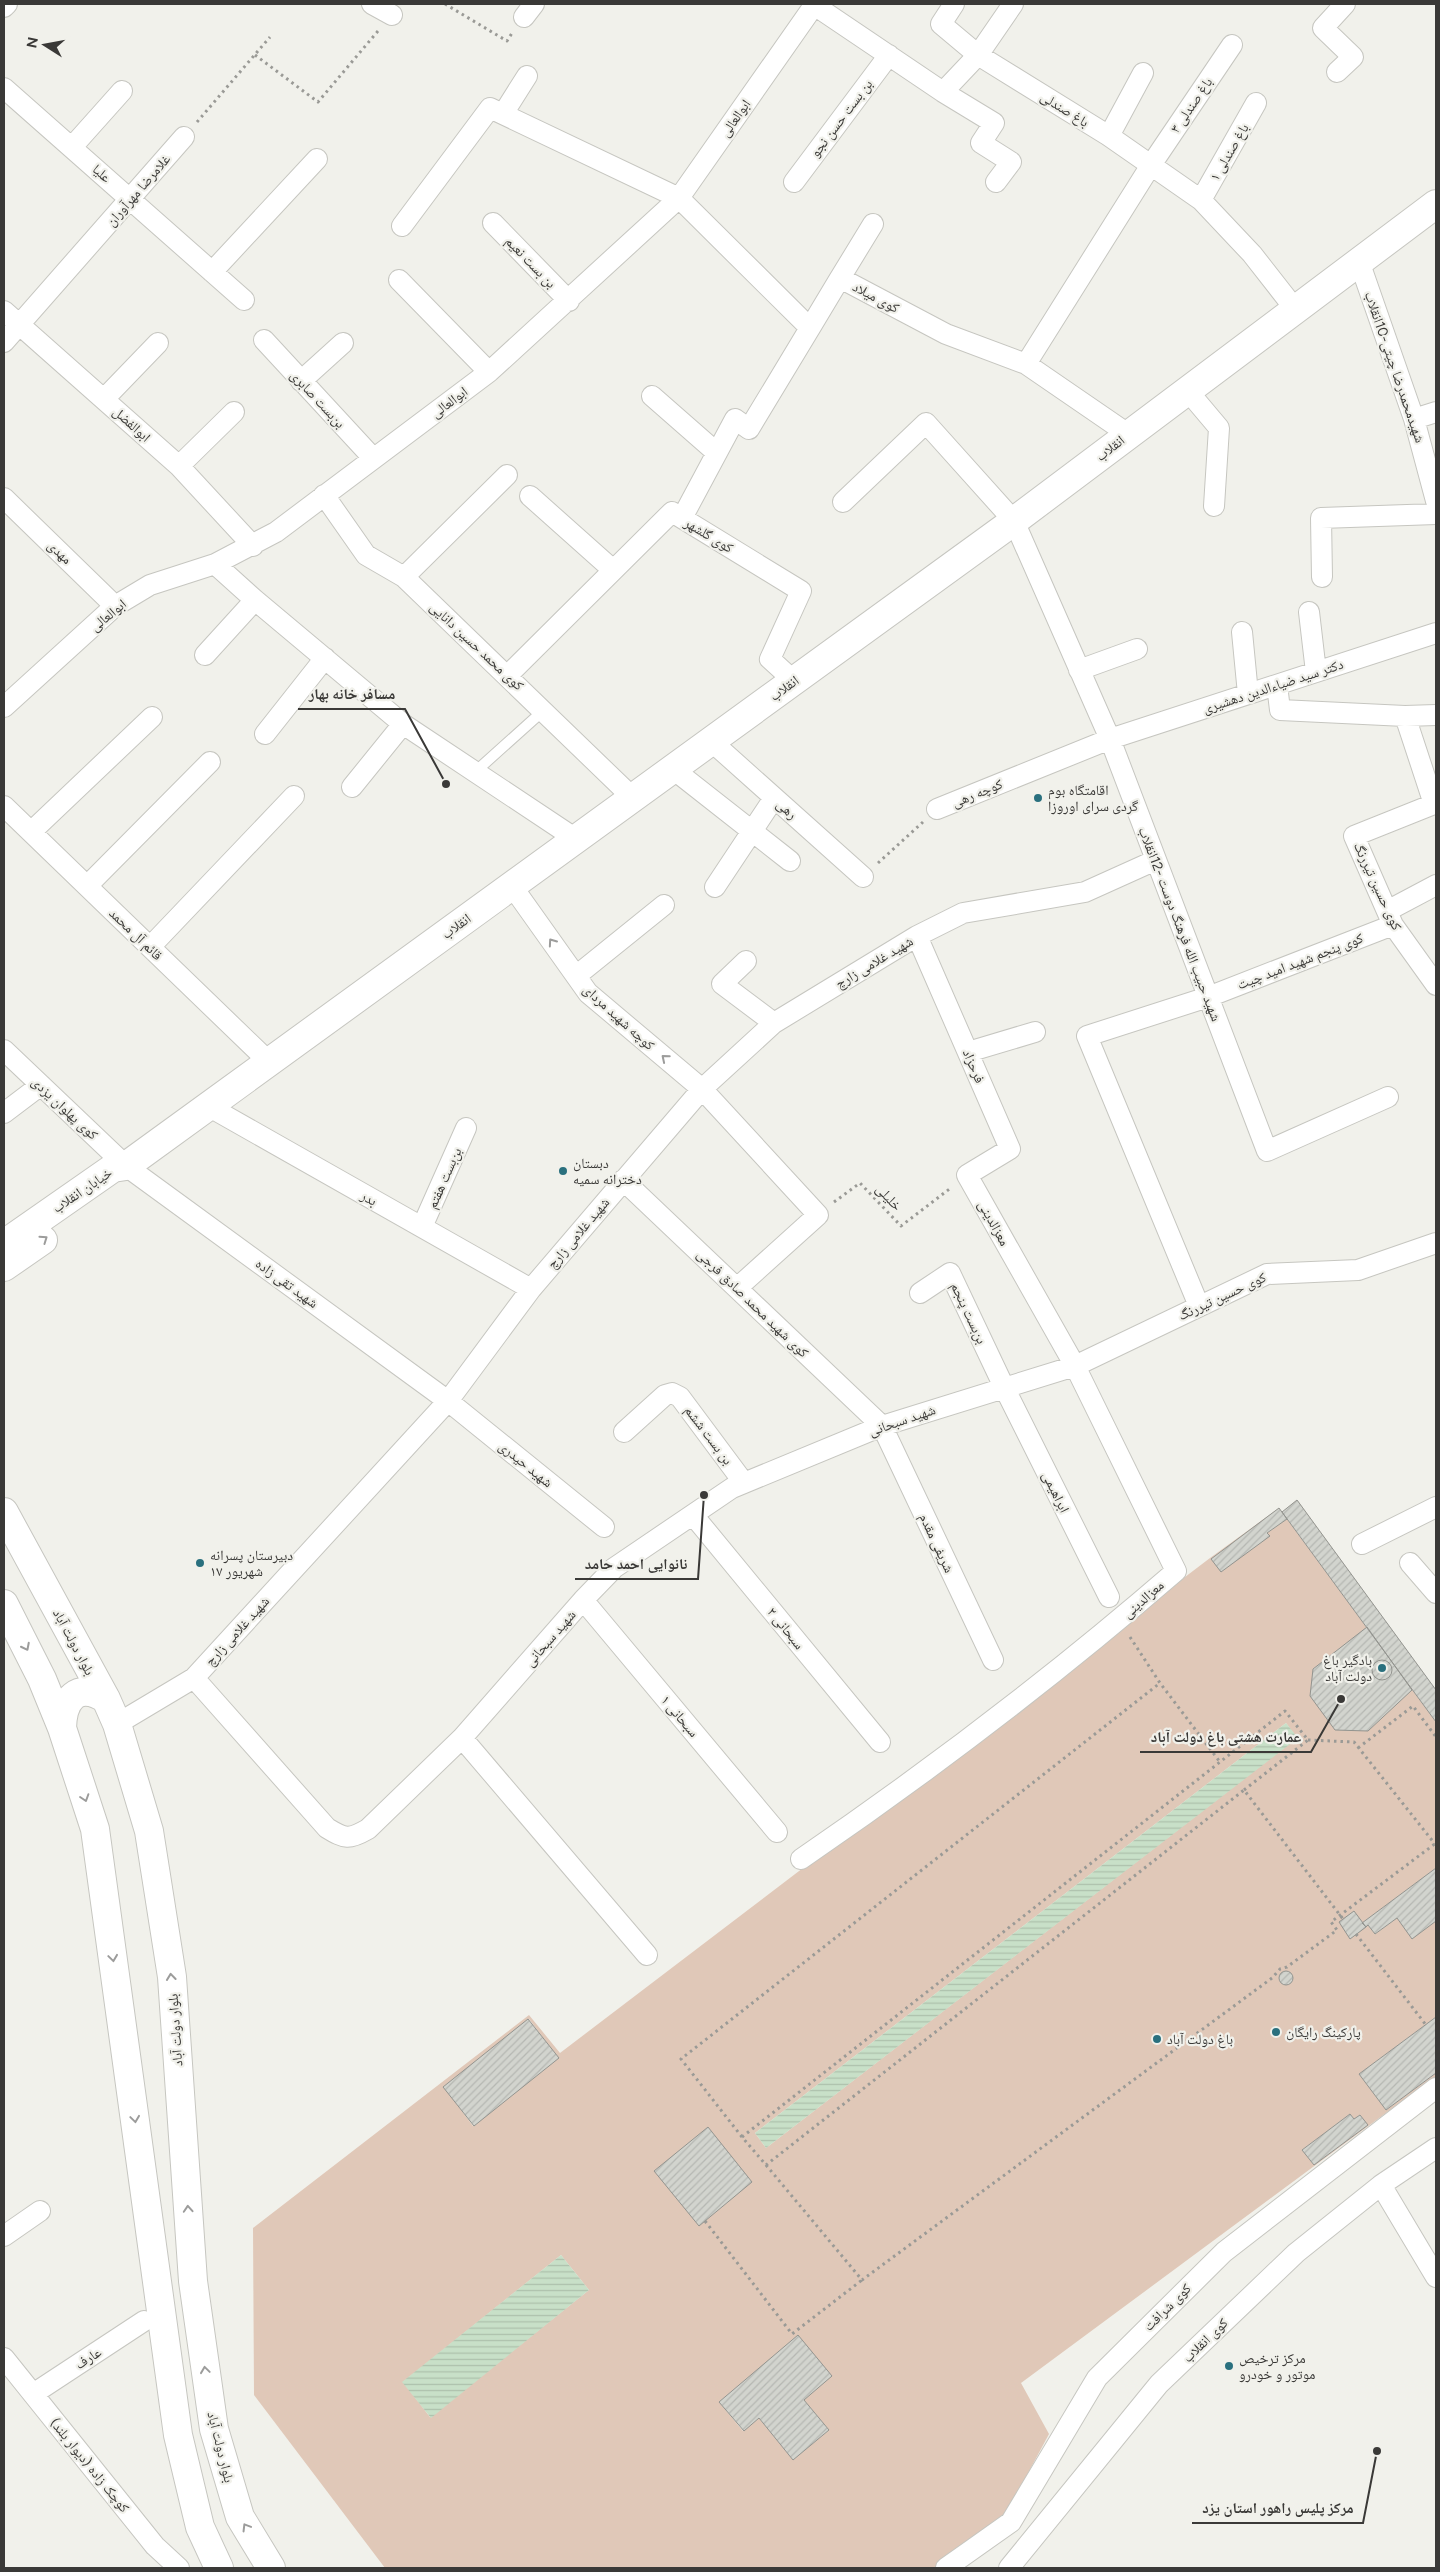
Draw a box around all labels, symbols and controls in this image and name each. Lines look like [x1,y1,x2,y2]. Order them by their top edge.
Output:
north arrow [20,20,70,70]
text: N [23,36,42,50]
street label: باغ صندلی ۳ [1167,74,1217,137]
street label: بن بست حسن نجو [807,76,876,161]
street label: باغ صندلی [1037,88,1092,132]
street label: ابوالعالی [716,96,754,140]
street label: باغ صندلی ۱ [1206,120,1254,184]
street label: غلامرضا مهرآوران [102,151,174,230]
street label: علیا [89,161,114,186]
street label: بن بست نعیم [501,233,560,293]
street label: کوی میلاد [850,278,902,317]
street label: شهیدمحمدرضا چیتی-10انقلاب [1361,289,1428,445]
street label: بن‌بست صابری [287,367,349,432]
street label: ابوالعالی [427,383,471,422]
street label: ابوالفضل [109,403,154,446]
street label: انقلاب [1092,432,1128,465]
street label: کوی گلشهر [680,514,736,557]
street label: مهدی [44,537,75,568]
street label: ابوالعالی [87,596,130,635]
street label: کوی محمد حسین دانایی [426,599,527,694]
street label: دکتر سید ضیاءالدین دهشیری [1201,656,1346,717]
street label: انقلاب [766,672,802,705]
callout: مسافر خانه بهار [298,679,405,709]
text: مسافر خانه بهار [308,685,395,703]
street label: کوچه رهی [949,776,1005,811]
place label: اقامتگاه بوم گردی سرای اوروزا [1048,782,1138,815]
marker: اقامتگاه بوم گردی سرای اوروزا [1032,792,1044,804]
street label: رهی [773,796,801,823]
street label: شهید حبیب الله فرهنگ دوست -12انقلاب [1134,824,1225,1024]
street label: کوی حسین تیررنگ [1350,840,1405,933]
street label: قائم آل محمد [105,905,166,965]
street label: انقلاب [438,910,474,943]
street label: کوی پنجم شهید امید چیت [1235,930,1366,994]
street label: شهید غلامی زارچ [832,933,917,993]
one-way arrow [549,938,558,948]
street label: کوچه شهید مردای [579,981,658,1054]
street label: فرحزاد [959,1047,988,1086]
one-way arrow [661,1054,670,1063]
street label: کوی پهلوان یزدی [28,1073,101,1144]
street label: بن‌بست هفتم [423,1145,466,1212]
place label: دبستان دخترانه سمیه [573,1155,642,1188]
street label: خیابان انقلاب [49,1164,115,1217]
marker: دبستان دخترانه سمیه [557,1165,569,1177]
street label: خلیلی [872,1180,905,1214]
street label: بدر [357,1187,380,1210]
street label: شهید غلامی زارچ [544,1194,614,1273]
street label: معزالدینی [974,1198,1013,1249]
one-way arrow [38,1236,47,1245]
street label: کوی شهید محمد صادق فرجی [693,1246,812,1361]
street label: شهید تقی زاده [252,1255,321,1312]
street label: کوی حسین تیررنگ [1176,1269,1269,1324]
street label: بن‌بست پنجم [946,1280,990,1347]
street label: شهید سبحانی [867,1401,938,1440]
street label: بن بست ششم [680,1402,736,1469]
street label: شهید حیدری [495,1438,556,1491]
street label: ابراهیمی [1038,1469,1073,1516]
street label: شریفی مقدم [915,1511,958,1576]
place label: دبیرستان پسرانه ۱۷ شهریور [210,1547,293,1580]
callout: نانوایی احمد حامد [575,1549,698,1579]
text: نانوایی احمد حامد [585,1555,687,1573]
marker: دبیرستان پسرانه ۱۷ شهریور [194,1557,206,1569]
street label: معزالدینی [1119,1577,1168,1622]
street label: شهید غلامی زارچ [202,1593,274,1670]
street label: سبحانی ۲ [763,1604,808,1653]
street label: بلوار دولت آباد [49,1606,98,1678]
street label: شهید سبحانی [521,1607,580,1670]
one-way arrow [20,1642,30,1651]
place label: بادگیر باغ دولت آباد [1323,1652,1372,1685]
marker: بادگیر باغ دولت آباد [1376,1662,1388,1674]
street label: سبحانی ۱ [657,1692,702,1741]
callout: عمارت هشتی باغ دولت آباد [1140,1722,1311,1752]
text: عمارت هشتی باغ دولت آباد [1151,1728,1301,1747]
one-way arrow [79,1794,89,1802]
one-way arrow [107,1954,118,1962]
one-way arrow [166,1973,177,1981]
street label: بلوار دولت آباد [164,1993,187,2067]
place label: پارکینگ رایگان [1286,2024,1361,2041]
marker: پارکینگ رایگان [1270,2026,1282,2038]
place label: باغ دولت آباد [1167,2031,1233,2049]
marker: باغ دولت آباد [1151,2033,1163,2045]
one-way arrow [129,2115,139,2123]
one-way arrow [182,2205,193,2213]
street label: کوی شرافت [1140,2280,1195,2335]
street label: کوی انقلاب [1179,2315,1232,2366]
street label: عارف [72,2344,105,2373]
place label: مرکز ترخیص موتور و خودرو [1239,2350,1315,2383]
marker: مرکز ترخیص موتور و خودرو [1223,2360,1235,2372]
one-way arrow [201,2366,211,2375]
street label: بلوار دولت آباد [203,2410,238,2485]
street label: کوچک زاده (دیوار بلند) [46,2415,133,2516]
callout: مرکز پلیس راهور استان یزد [1192,2493,1363,2523]
text: مرکز پلیس راهور استان یزد [1202,2499,1354,2517]
one-way arrow [243,2523,252,2532]

